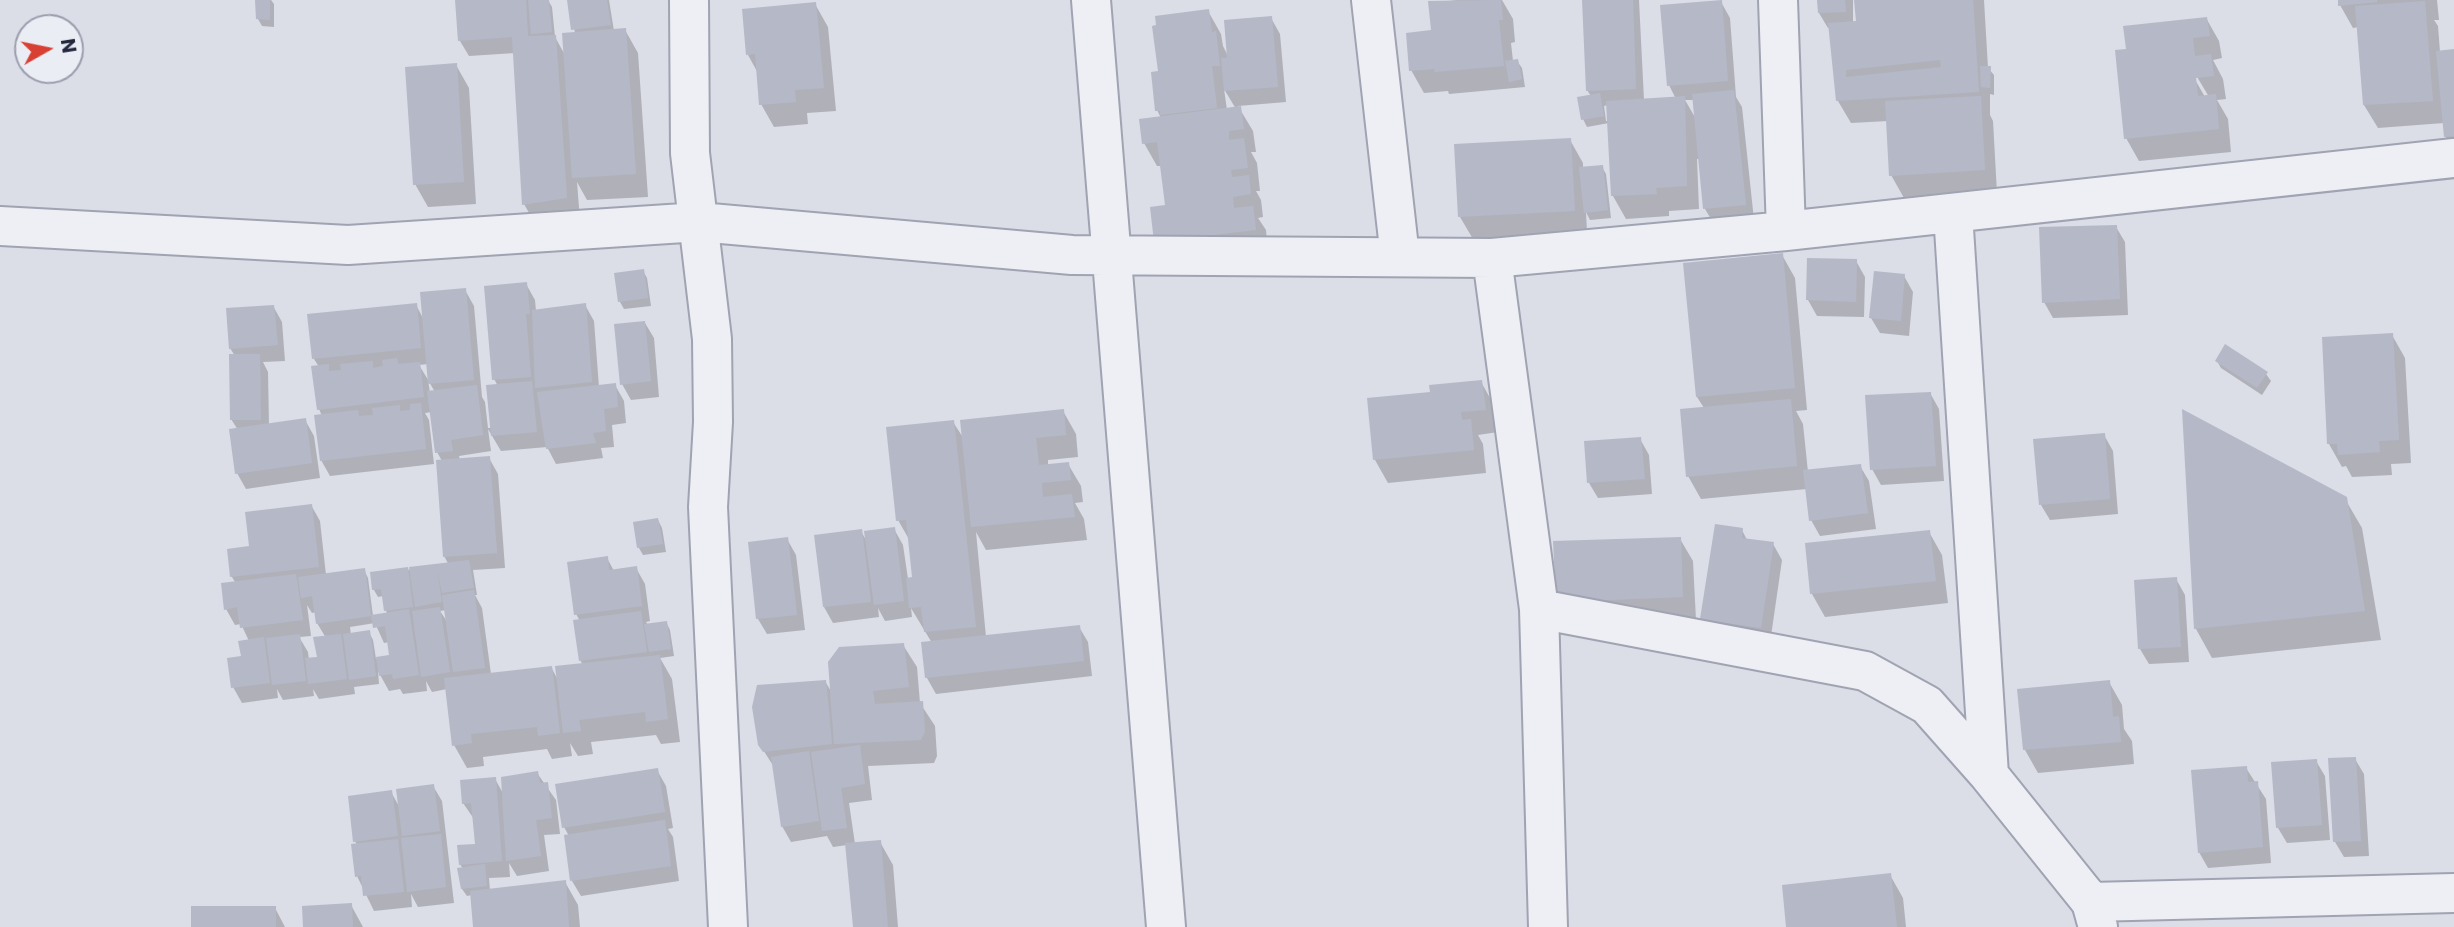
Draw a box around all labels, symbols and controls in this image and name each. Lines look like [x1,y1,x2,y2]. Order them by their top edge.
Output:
north arrow [14,14,84,84]
text: N [54,37,83,55]

